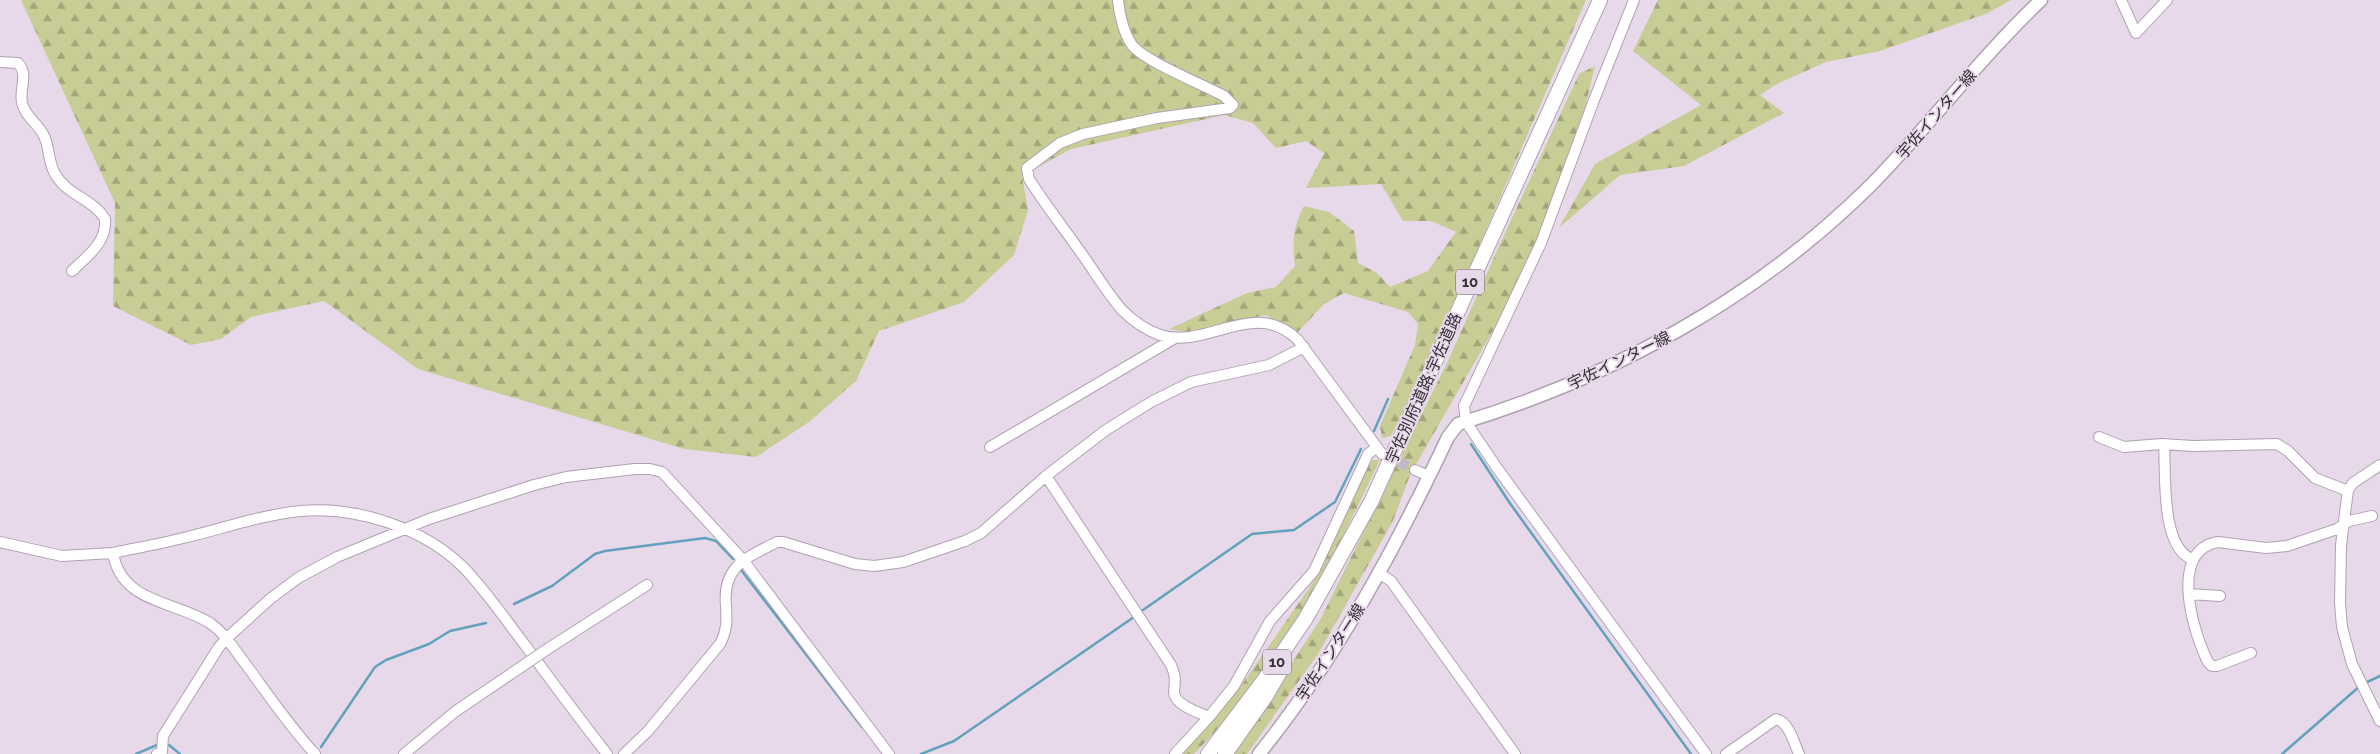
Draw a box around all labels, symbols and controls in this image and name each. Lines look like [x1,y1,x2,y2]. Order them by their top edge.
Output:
street label: 宇佐インター線 [1892,66,1980,163]
road number: 10 [1456,270,1484,294]
street label: 宇佐別府道路;宇佐道路 [1382,310,1465,467]
street label: 宇佐インター線 [1565,327,1674,394]
street label: 宇佐インター線 [1292,600,1369,704]
road number: 10 [1263,650,1291,674]

